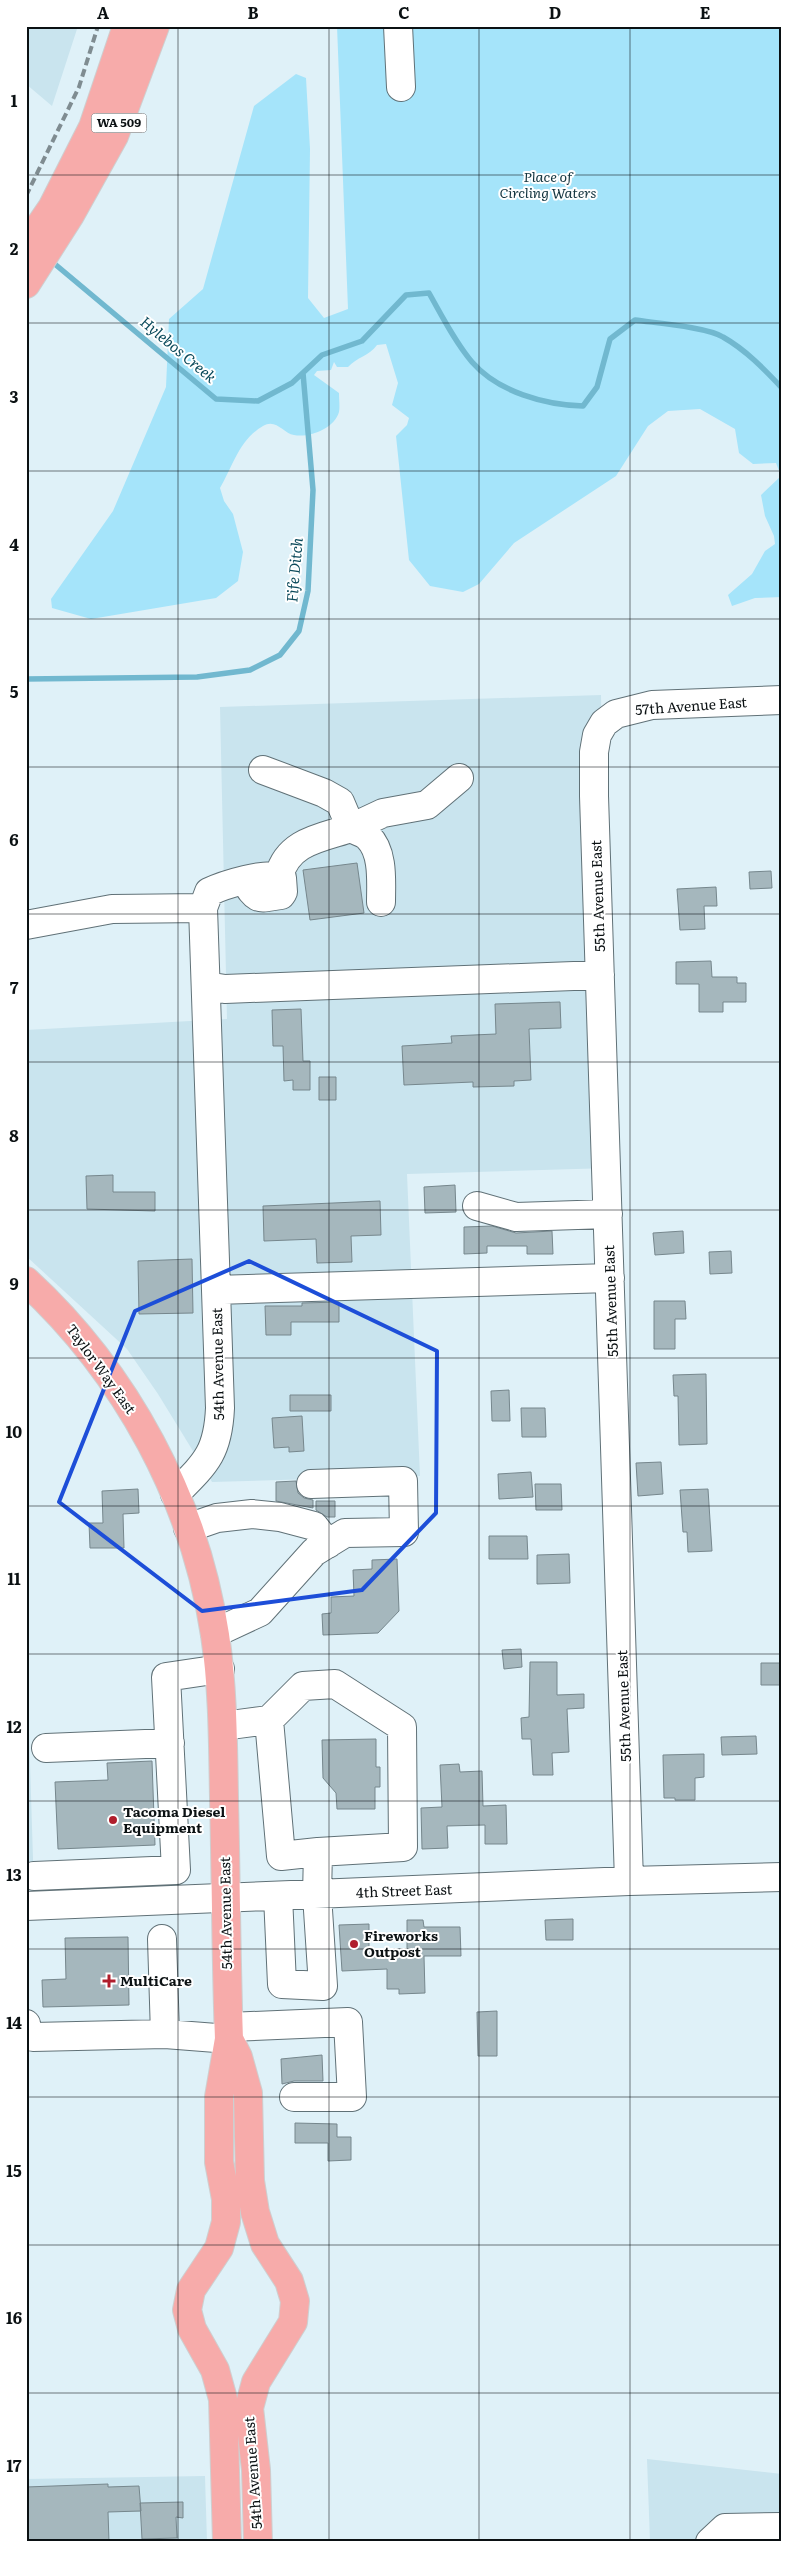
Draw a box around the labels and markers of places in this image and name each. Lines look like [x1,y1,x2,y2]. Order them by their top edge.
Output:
place label: Tacoma Diesel Equipment [123,1801,225,1837]
marker: Tacoma Diesel Equipment [107,1814,119,1826]
place label: Fireworks Outpost [364,1925,438,1961]
marker: Fireworks Outpost [348,1938,360,1950]
place label: MultiCare [120,1970,192,1990]
marker: MultiCare [102,1974,116,1988]

